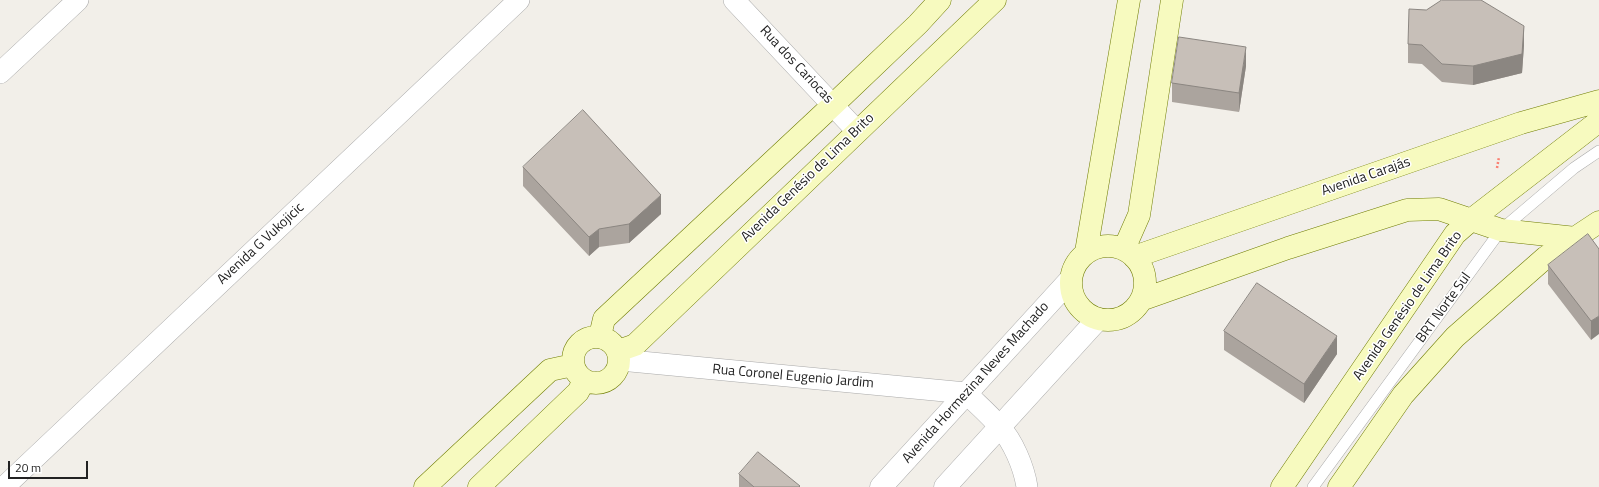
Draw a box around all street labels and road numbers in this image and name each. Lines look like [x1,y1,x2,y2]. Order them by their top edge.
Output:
street label: Rua dos Cariocas [756,23,836,107]
street label: Avenida Genésio de Lima Brito [738,110,878,246]
street label: Avenida Carajás [1319,154,1413,200]
street label: Avenida G Vukojicic [214,200,308,288]
street label: Avenida Genésio de Lima Brito [1350,228,1466,384]
street label: BRT Norte Sul [1413,270,1475,346]
street label: Avenida Hormezina Neves Machado [899,299,1053,467]
street label: Rua Coronel Eugenio Jardim [711,362,875,392]

